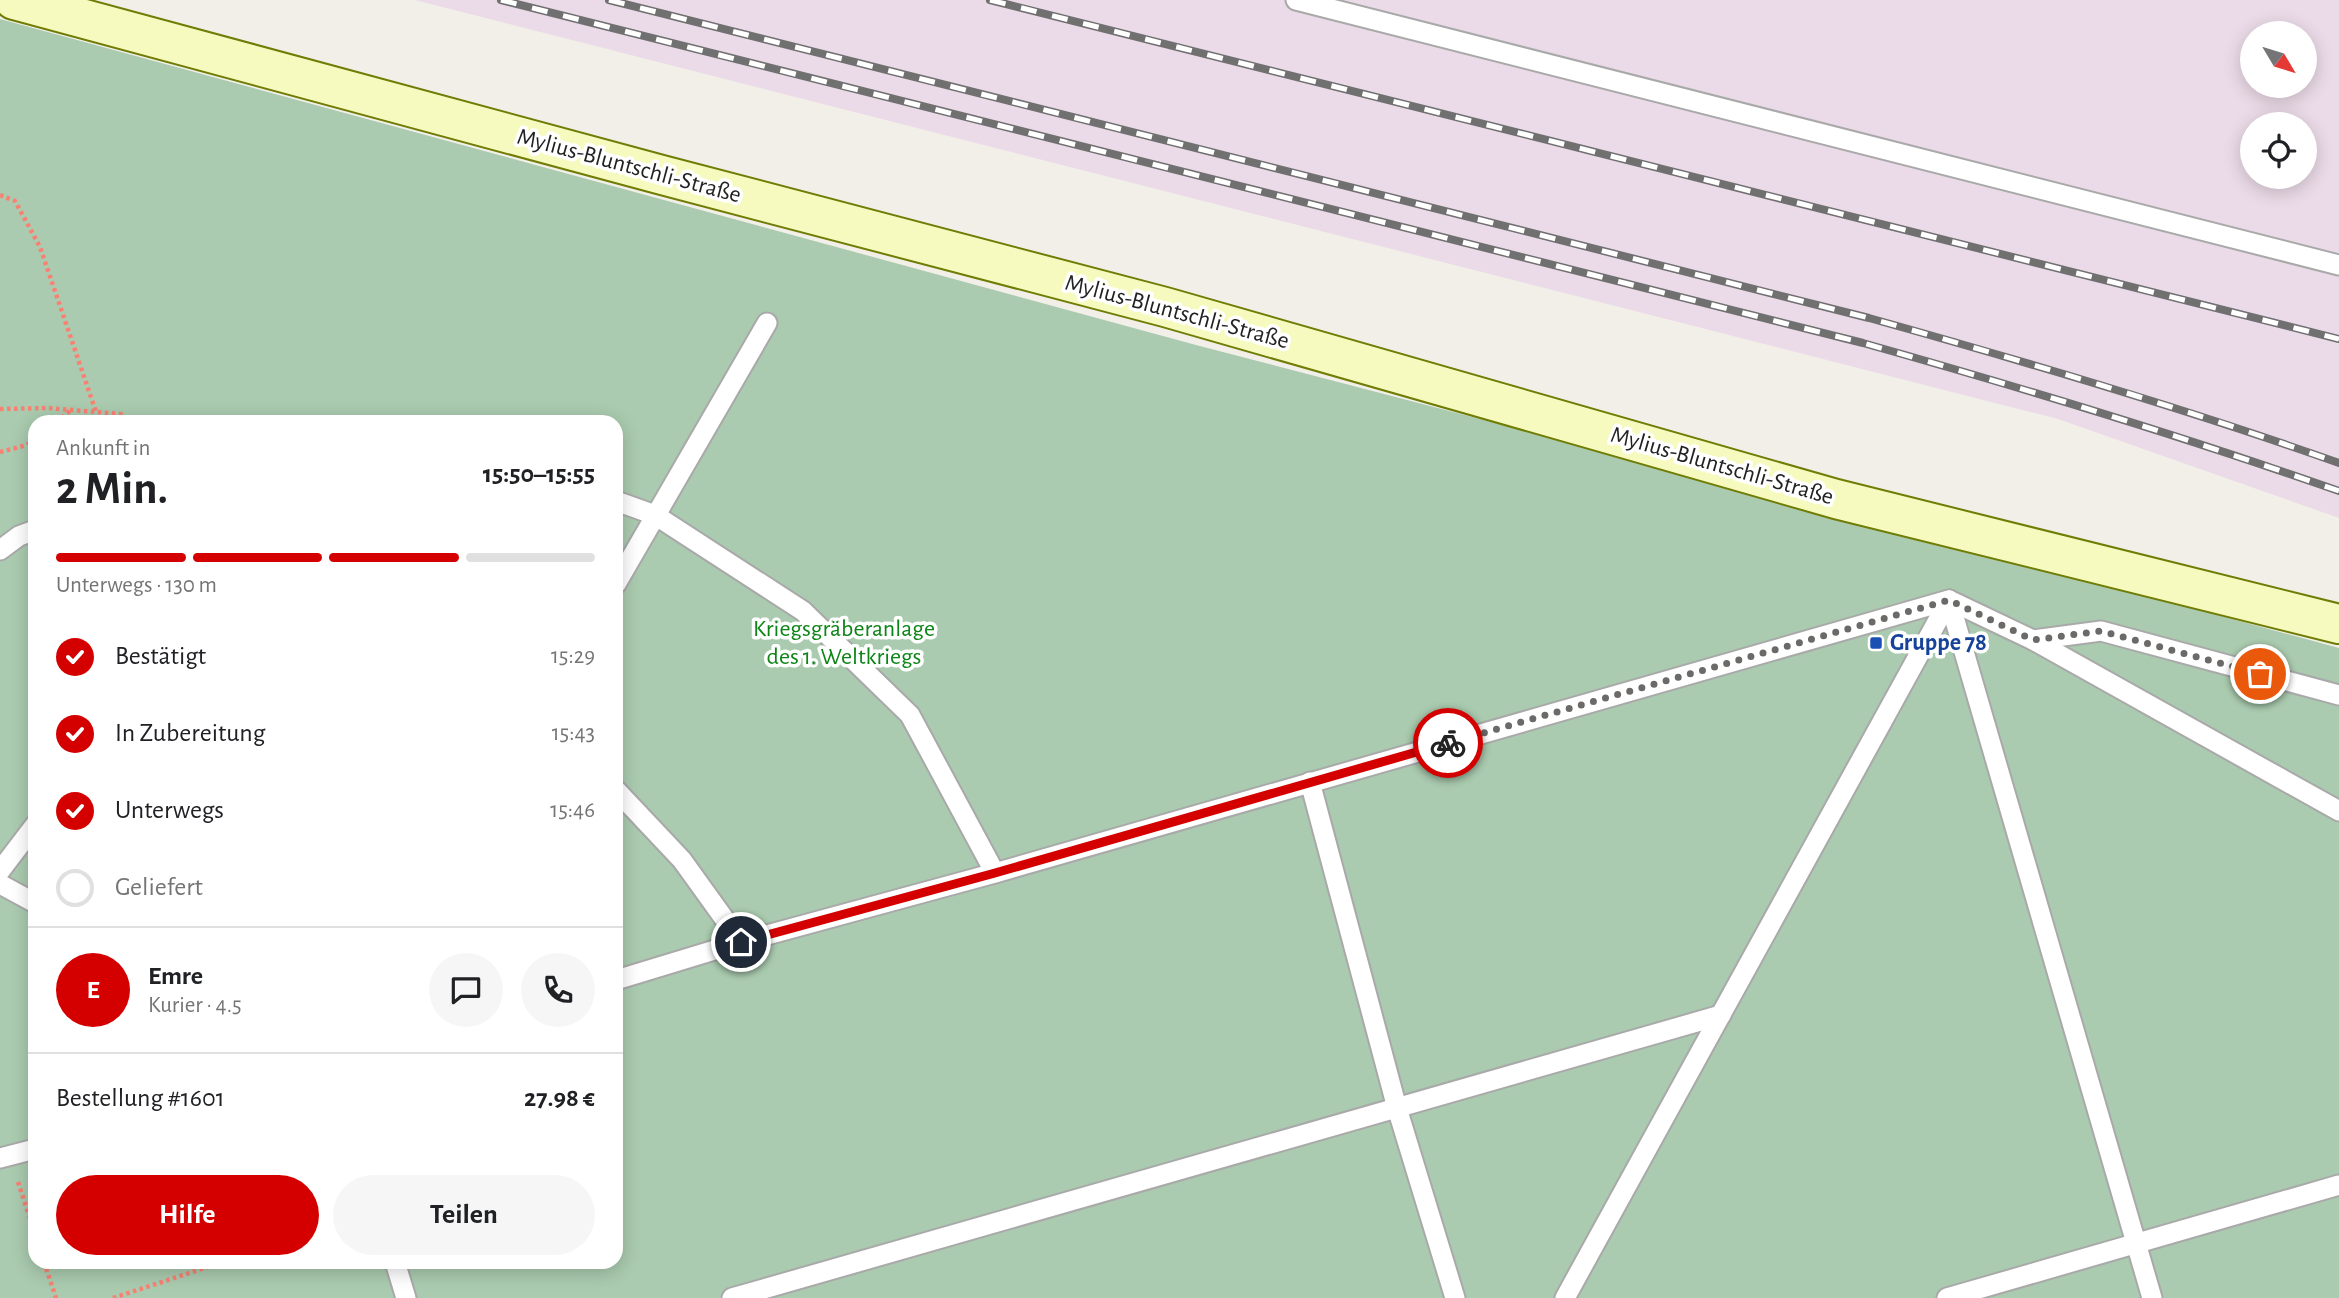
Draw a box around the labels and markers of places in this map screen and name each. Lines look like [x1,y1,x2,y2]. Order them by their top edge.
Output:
place label: Gruppe 78 [1890,631,1987,655]
marker: Gruppe 78 [1868,635,1884,651]
pin [2230,644,2290,704]
pin [711,912,771,972]

